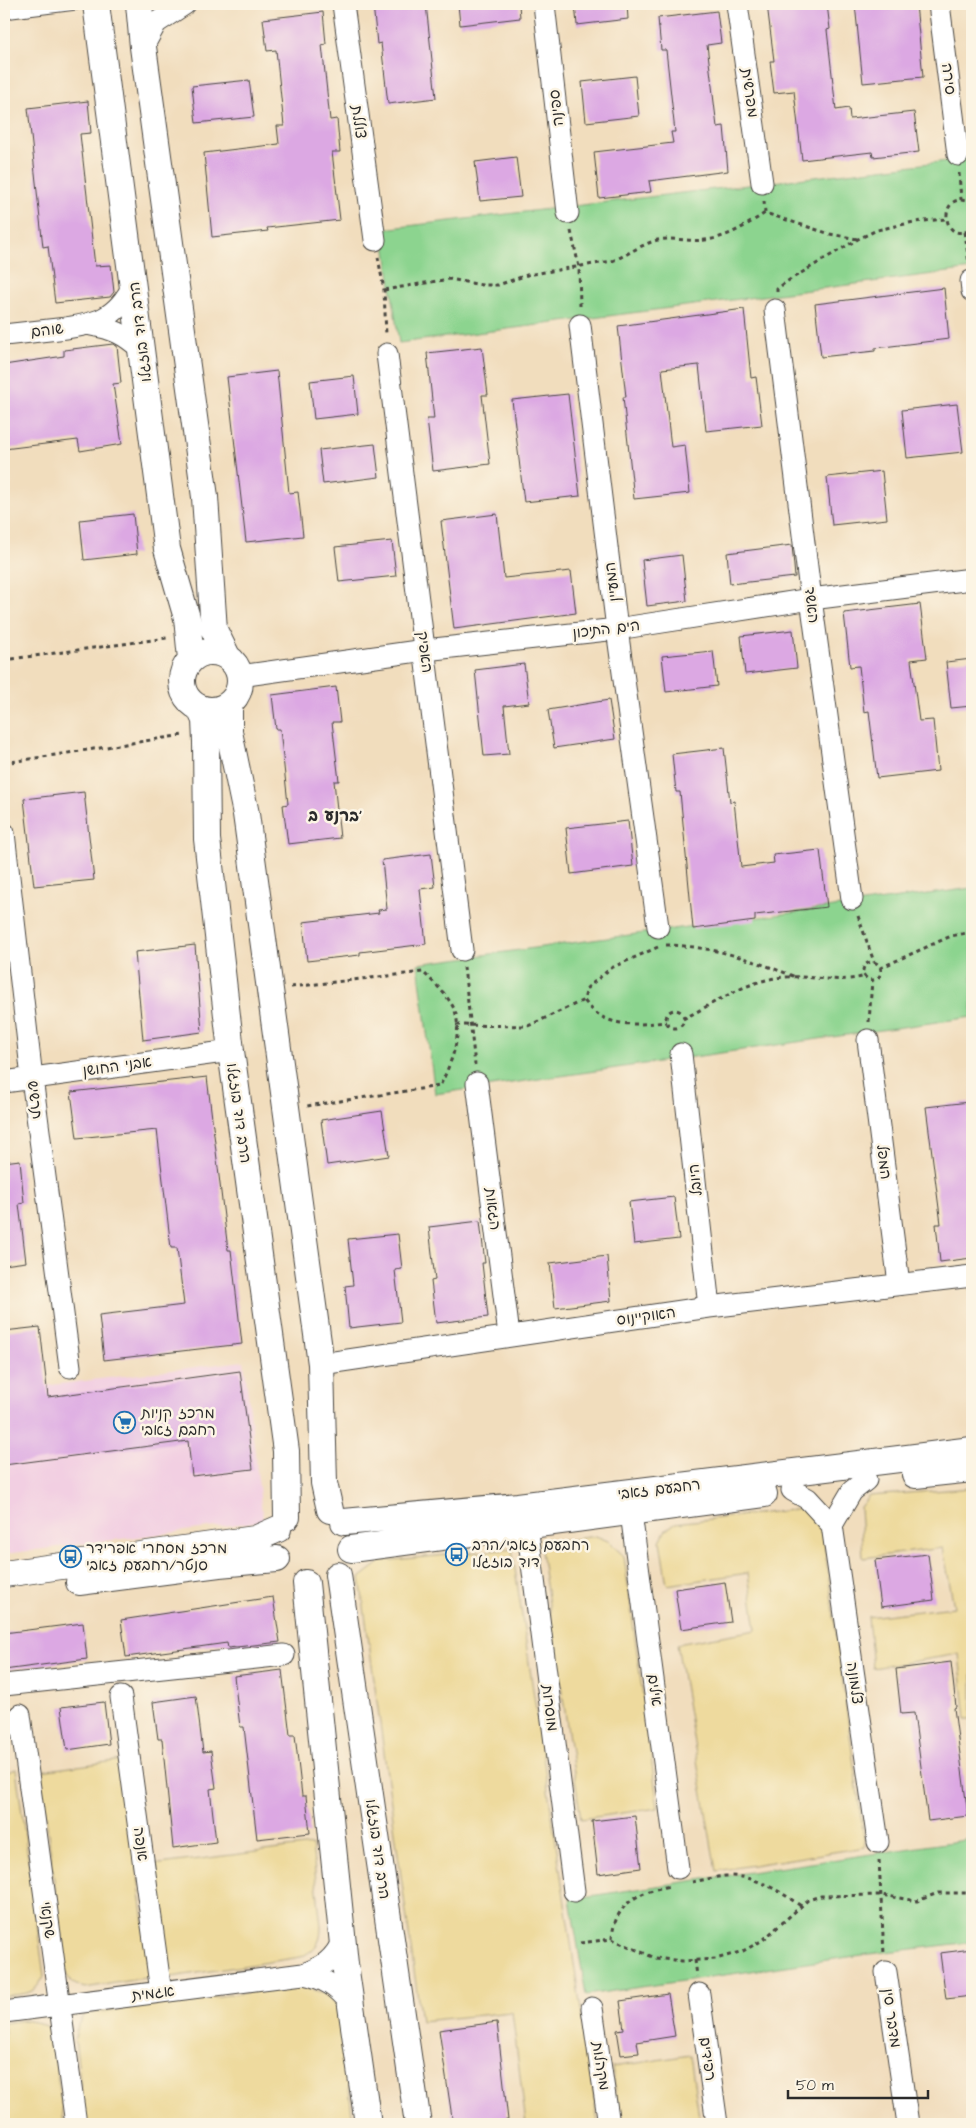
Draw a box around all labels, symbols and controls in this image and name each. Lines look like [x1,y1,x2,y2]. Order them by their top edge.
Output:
street label: סירה [936,62,961,96]
street label: מפרשית [736,66,763,119]
street label: ספינה [544,89,569,127]
street label: צוללת [346,103,371,140]
street label: הרב דוד בוזגלו [124,281,157,383]
street label: שוהם [29,318,65,343]
street label: המעיין [600,561,625,603]
street label: האשד [799,586,824,624]
street label: הים התיכון [571,615,641,644]
street label: האפיק [412,630,437,674]
district label: ברנע ב' [307,805,362,827]
street label: אבני החושן [81,1051,153,1082]
street label: הרב דוד בוזגלו [221,1062,256,1165]
street label: תרשיש [22,1079,47,1121]
street label: המפל [871,1143,896,1181]
street label: היובל [683,1163,708,1197]
street label: הגאות [479,1186,506,1231]
street label: האוקיינוס [615,1302,677,1331]
place label: מרכז קניות רחבם זאבי [140,1403,216,1441]
supermarket icon: מרכז קניות רחבם זאבי [113,1410,137,1434]
street label: רחבעם זאבי [616,1474,702,1505]
place label: רחבעם זאבי/הרב דוד בוזגלו [472,1535,589,1573]
place label: מרכז מסחרי אפרידר סנטר/רחבעם זאבי [86,1538,227,1576]
bus stop icon: רחבעם זאבי/הרב דוד בוזגלו [444,1542,468,1566]
bus stop icon: מרכז מסחרי אפרידר סנטר/רחבעם זאבי [58,1545,82,1569]
street label: צלמונה [841,1661,868,1706]
street label: אילים [642,1673,667,1708]
street label: מוסרות [536,1682,563,1733]
street label: הרב דוד בוזגלו [360,1798,395,1901]
street label: אנפה [128,1826,153,1863]
street label: שקנאי [35,1900,60,1940]
street label: אגמית [130,1980,176,2007]
street label: מדבר סין [877,1987,906,2049]
street label: רפידים [694,2036,721,2082]
street label: מקהלות [586,2039,615,2092]
scale bar [788,2068,928,2100]
text: 50 m [796,2075,834,2096]

